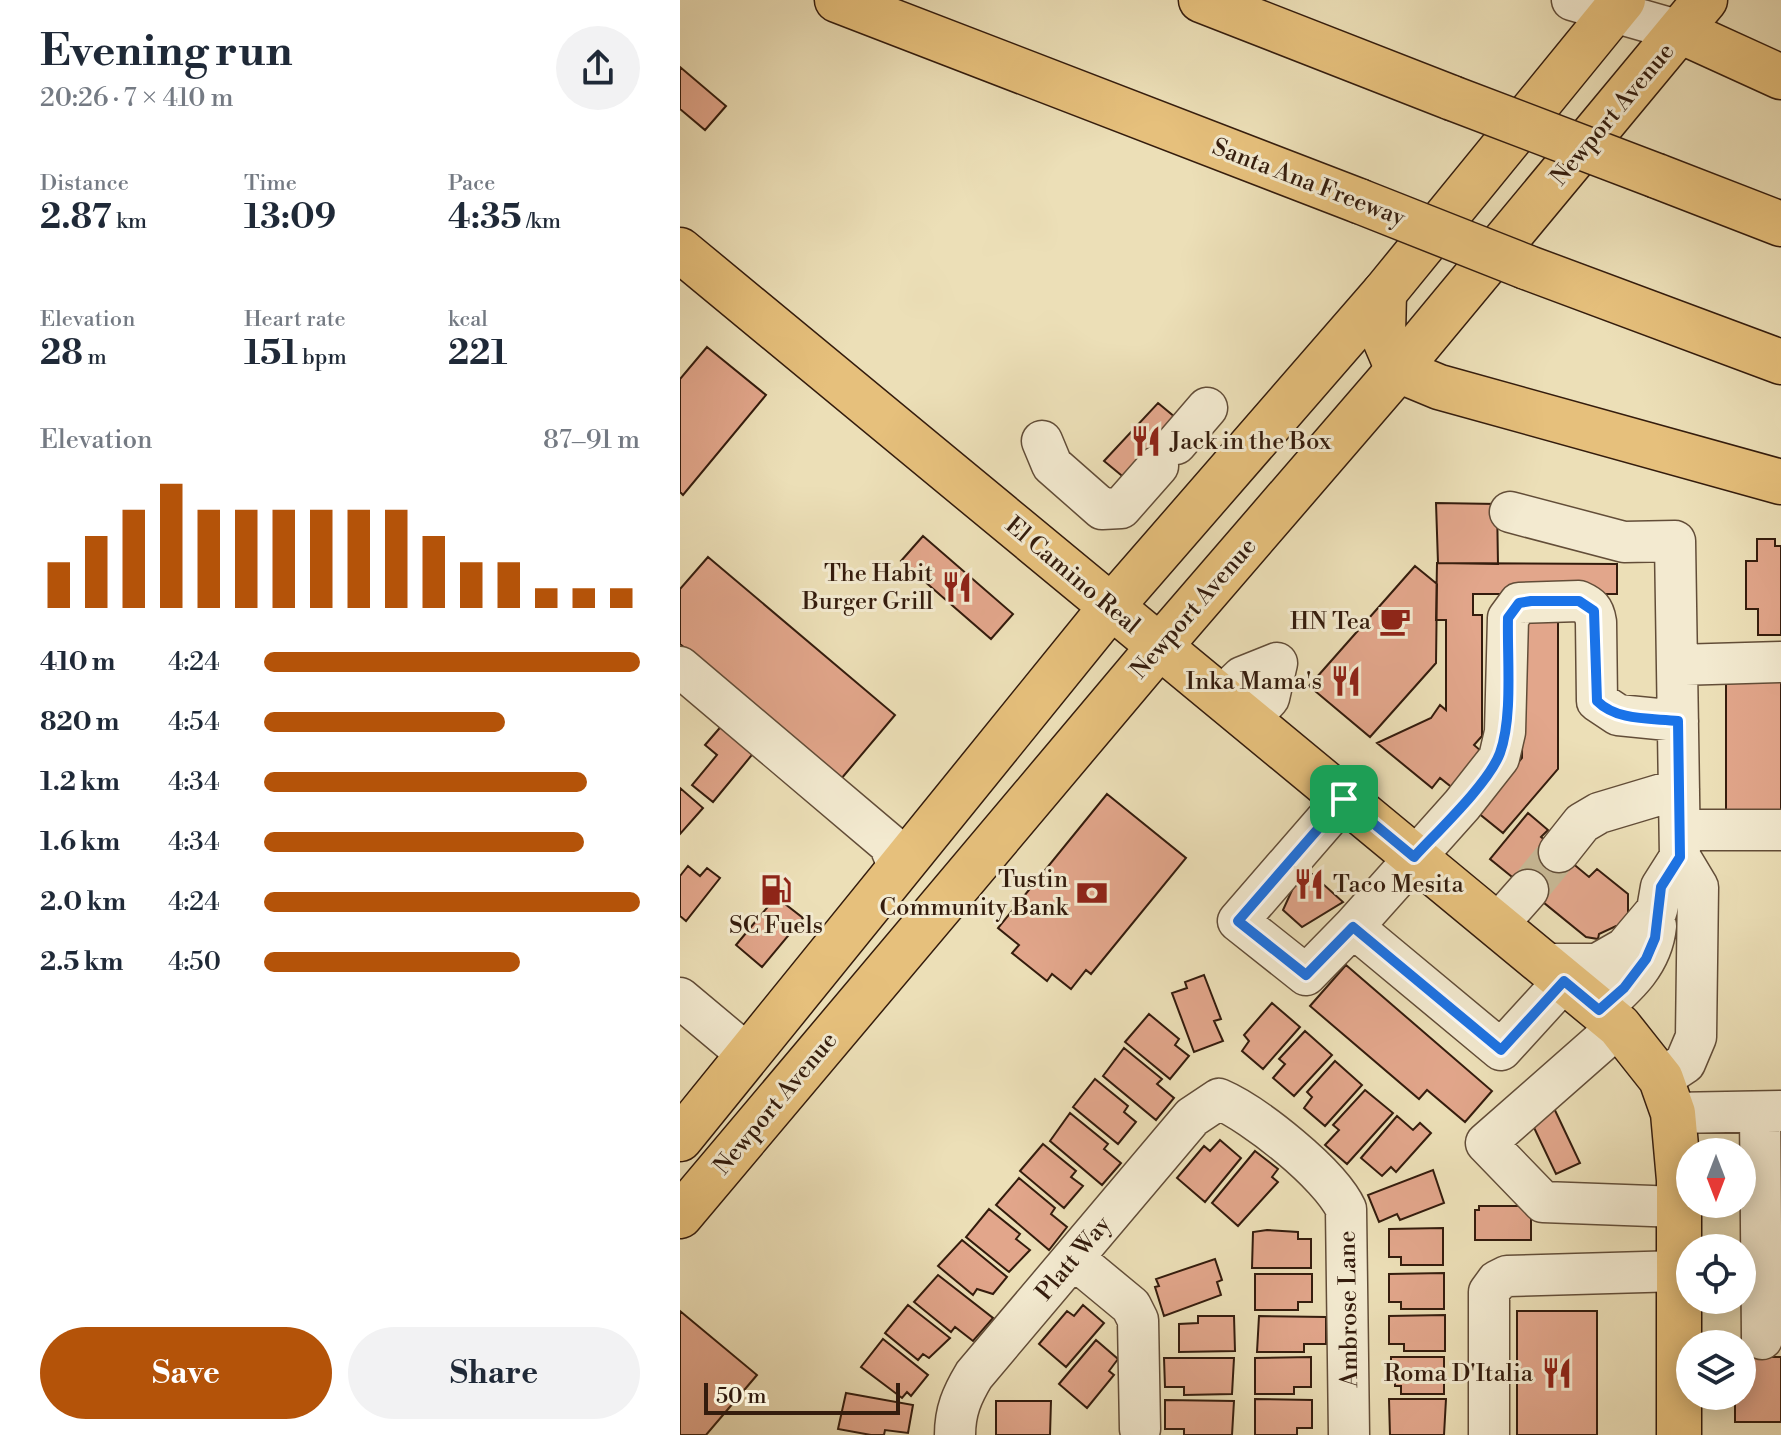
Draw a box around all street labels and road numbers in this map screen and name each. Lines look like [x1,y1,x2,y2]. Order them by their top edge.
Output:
street label: Newport Avenue [1544,37,1681,192]
street label: Santa Ana Freeway [1208,132,1410,234]
street label: El Camino Real [999,511,1146,641]
street label: Newport Avenue [1124,532,1263,685]
street label: Newport Avenue [707,1026,844,1181]
street label: Platt Way [1030,1210,1118,1307]
street label: Ambrose Lane [1333,1230,1365,1389]

